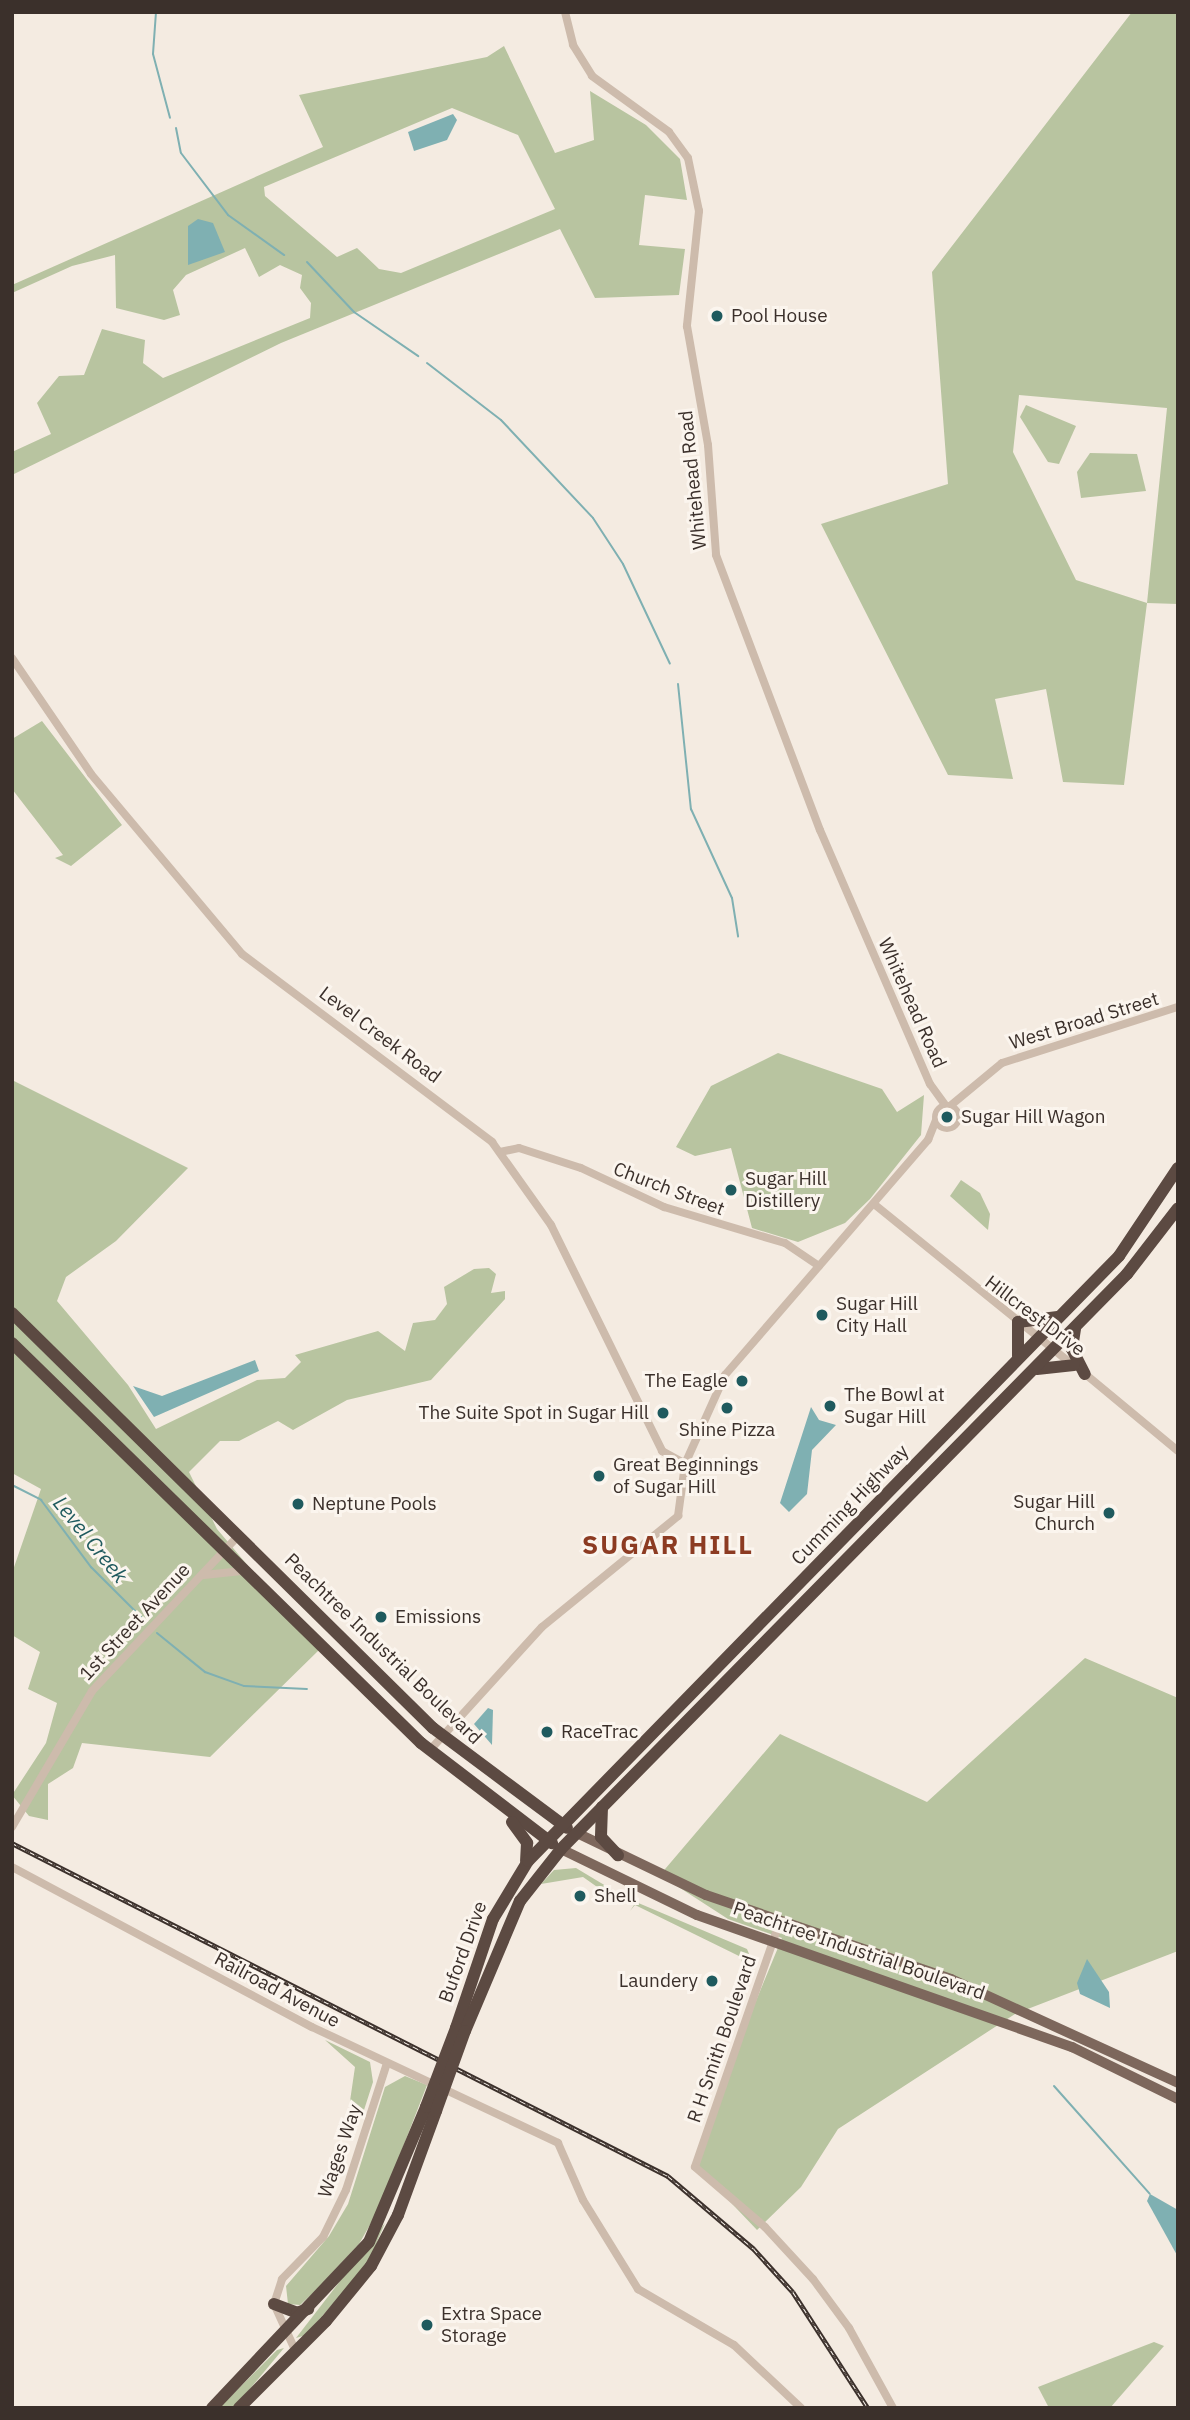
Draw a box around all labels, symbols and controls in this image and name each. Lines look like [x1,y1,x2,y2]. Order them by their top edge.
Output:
place label: Pool House [731,305,828,327]
marker: Pool House [709,308,725,324]
street label: Whitehead Road [674,409,712,551]
street label: Whitehead Road [873,934,951,1072]
street label: Level Creek Road [315,982,445,1088]
street label: West Broad Street [1007,987,1161,1055]
place label: Sugar Hill Wagon [961,1106,1106,1128]
marker: Sugar Hill Wagon [939,1109,955,1125]
street label: Church Street [610,1157,728,1221]
place label: Sugar Hill Distillery [745,1168,827,1212]
marker: Sugar Hill Distillery [723,1182,739,1198]
street label: Hillcrest Drive [980,1271,1090,1361]
place label: Sugar Hill City Hall [836,1293,918,1337]
marker: Sugar Hill City Hall [814,1307,830,1323]
place label: The Eagle [645,1370,728,1392]
marker: The Eagle [734,1373,750,1389]
place label: The Bowl at Sugar Hill [844,1384,945,1428]
marker: The Bowl at Sugar Hill [822,1398,838,1414]
marker: Shine Pizza [719,1400,735,1416]
place label: The Suite Spot in Sugar Hill [419,1402,649,1424]
marker: The Suite Spot in Sugar Hill [655,1405,671,1421]
place label: Shine Pizza [679,1419,775,1441]
street label: Cumming Highway [787,1440,913,1570]
place label: Great Beginnings of Sugar Hill [613,1454,759,1498]
marker: Great Beginnings of Sugar Hill [591,1468,607,1484]
water label: Level Creek [48,1491,134,1587]
place label: Sugar Hill Church [1013,1491,1095,1535]
place label: Neptune Pools [312,1493,437,1515]
marker: Neptune Pools [290,1496,306,1512]
marker: Sugar Hill Church [1101,1505,1117,1521]
district label: SUGAR HILL [583,1529,753,1561]
street label: Peachtree Industrial Boulevard [280,1549,486,1749]
street label: 1st Street Avenue [75,1559,195,1685]
place label: Emissions [395,1606,481,1628]
marker: Emissions [373,1609,389,1625]
place label: RaceTrac [561,1721,638,1743]
marker: RaceTrac [539,1724,555,1740]
place label: Shell [594,1885,637,1907]
marker: Shell [572,1888,588,1904]
street label: Peachtree Industrial Boulevard [730,1897,988,2005]
street label: Buford Drive [434,1898,492,2006]
street label: Railroad Avenue [210,1947,344,2033]
street label: R H Smith Boulevard [683,1952,761,2126]
place label: Laundery [619,1970,698,1992]
marker: Laundery [704,1973,720,1989]
street label: Wages Way [313,2101,367,2201]
place label: Extra Space Storage [441,2303,542,2347]
marker: Extra Space Storage [419,2317,435,2333]

